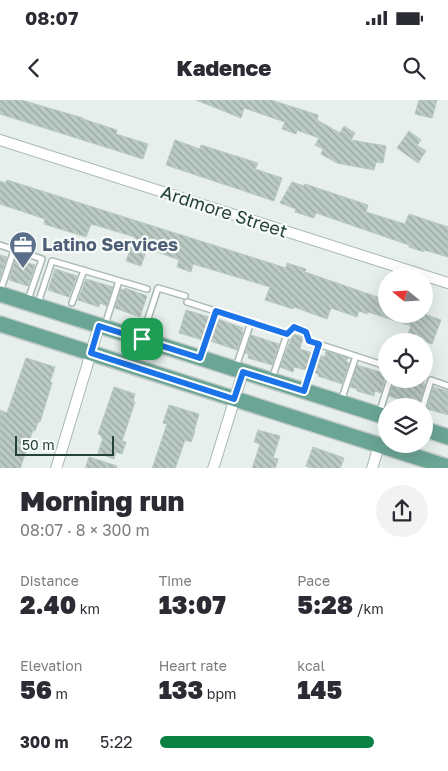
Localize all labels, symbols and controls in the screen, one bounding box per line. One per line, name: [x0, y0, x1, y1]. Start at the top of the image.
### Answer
text: 08:07: [25, 6, 78, 29]
icon: back: [20, 54, 48, 82]
text: Kadence: [177, 54, 271, 81]
icon: search: [400, 54, 428, 82]
street label: Ardmore Street: [158, 180, 290, 242]
office icon: Latino Services: [8, 230, 38, 269]
place label: Latino Services: [42, 233, 178, 255]
north arrow: [378, 268, 432, 322]
map controls: [378, 268, 433, 453]
pin: [121, 318, 163, 360]
icon: arrive: [128, 325, 156, 353]
button: locate: [378, 333, 433, 388]
button: layers: [378, 398, 433, 453]
scale bar: [15, 433, 114, 457]
text: 50 m: [22, 436, 55, 453]
text: Morning run: [20, 484, 184, 517]
button: share: [376, 485, 428, 537]
text: 08:07 · 8 × 300 m: [20, 520, 150, 540]
text: Distance: [20, 572, 79, 589]
text: Time: [159, 572, 192, 589]
text: Pace: [297, 572, 330, 589]
text: 2.40: [20, 589, 76, 620]
text: 13:07: [159, 589, 226, 620]
text: 5:28: [297, 589, 353, 620]
text: km: [76, 600, 100, 617]
text: /km: [353, 600, 384, 617]
text: Elevation: [20, 657, 82, 674]
text: Heart rate: [159, 657, 227, 674]
text: kcal: [297, 657, 325, 674]
text: 56: [20, 674, 52, 705]
text: 133: [159, 674, 203, 705]
text: 145: [297, 674, 342, 705]
text: m: [52, 685, 68, 702]
text: bpm: [203, 685, 236, 702]
text: 300 m: [20, 732, 69, 752]
text: 5:22: [100, 732, 133, 752]

